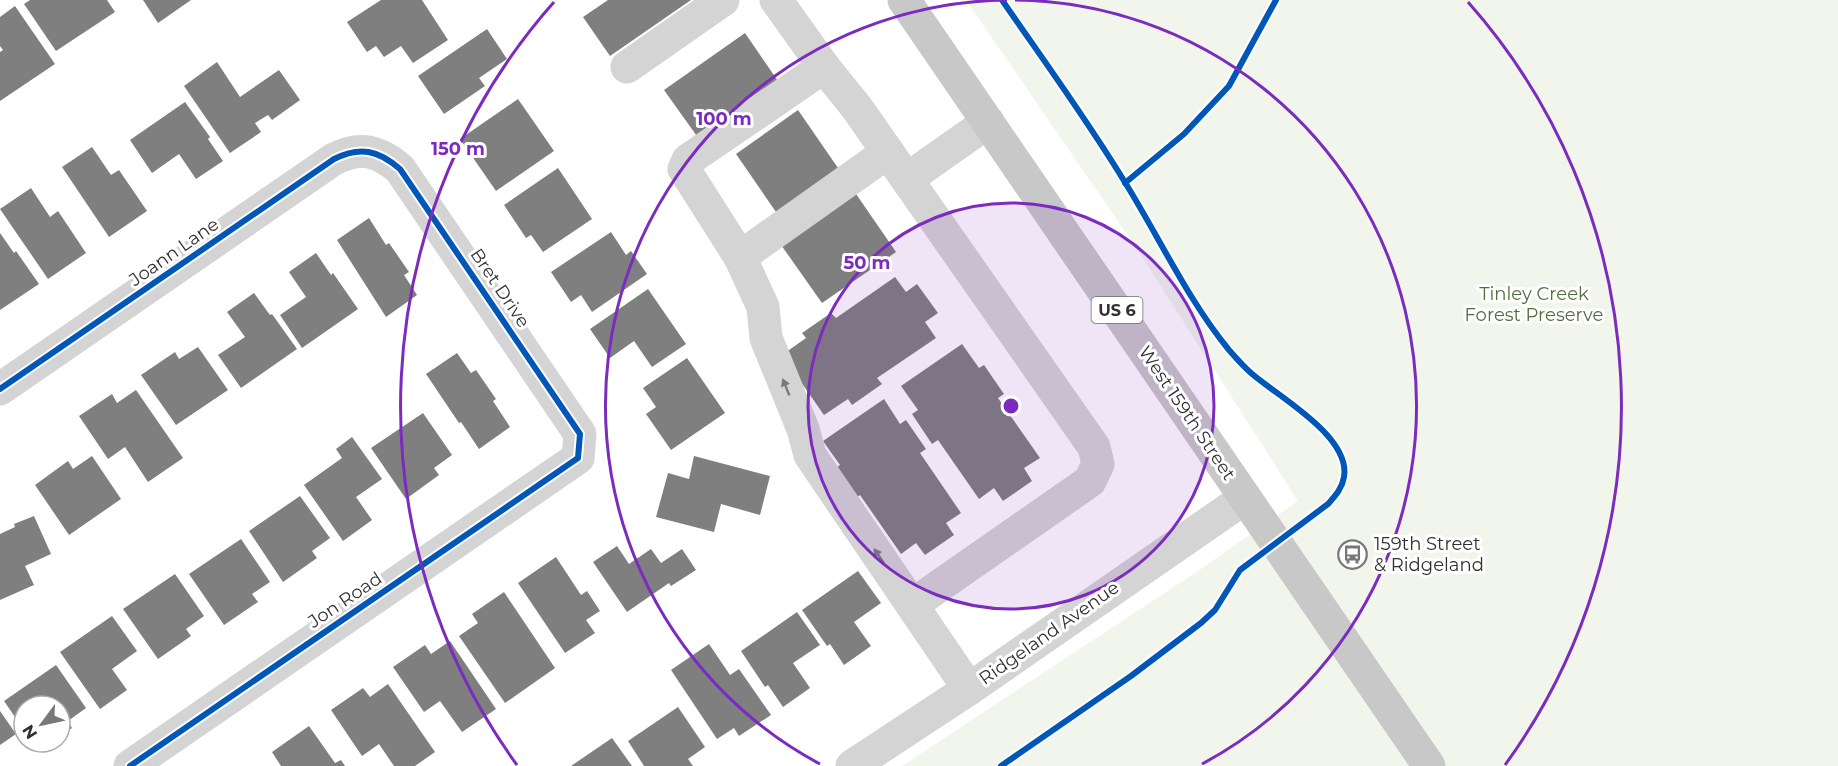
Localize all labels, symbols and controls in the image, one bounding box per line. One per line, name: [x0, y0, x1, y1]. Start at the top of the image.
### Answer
text: 100 m: [696, 108, 752, 130]
text: 150 m: [431, 138, 485, 160]
street label: Joann Lane: [124, 213, 223, 291]
street label: Bret Drive: [466, 244, 535, 332]
text: 50 m: [844, 252, 890, 274]
park label: Tinley Creek Forest Preserve: [1465, 283, 1604, 326]
road number: US 6: [1092, 297, 1142, 323]
street label: West 159th Street: [1134, 342, 1240, 484]
one-way arrow: [781, 378, 790, 396]
centre of rings: [1001, 396, 1021, 416]
place label: 159th Street & Ridgeland: [1374, 533, 1484, 576]
bus stop icon: 159th Street & Ridgeland: [1337, 538, 1369, 570]
one-way arrow: [873, 549, 885, 565]
street label: Jon Road: [303, 567, 386, 633]
street label: Ridgeland Avenue: [975, 576, 1123, 690]
north arrow: [12, 694, 72, 754]
text: N: [18, 721, 41, 742]

